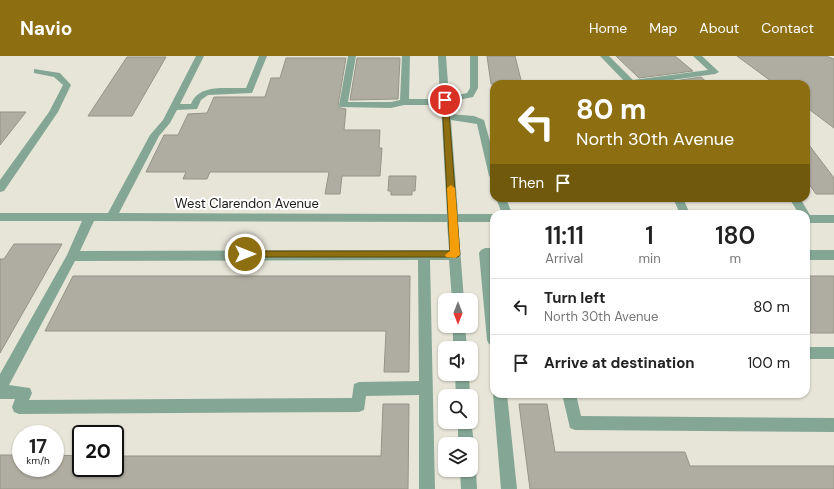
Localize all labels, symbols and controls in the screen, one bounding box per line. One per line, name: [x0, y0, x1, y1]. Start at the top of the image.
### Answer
text: Navio: [20, 16, 72, 41]
text: Home: [589, 19, 627, 37]
text: Map: [649, 19, 677, 37]
text: About: [699, 19, 739, 37]
text: Contact: [761, 19, 814, 37]
pin: [428, 83, 462, 117]
icon: arrive: [434, 89, 456, 111]
text: 80 m: [576, 91, 646, 128]
icon: left: [510, 96, 562, 148]
text: North 30th Avenue: [576, 127, 734, 151]
icon: arrive: [552, 172, 574, 194]
text: Then: [510, 173, 544, 193]
street label: West Clarendon Avenue: [175, 195, 319, 212]
text: 11:11: [545, 220, 584, 251]
text: 1: [645, 220, 654, 251]
text: 180: [715, 220, 755, 251]
position arrow: [224, 233, 266, 275]
text: Arrival: [545, 250, 583, 267]
text: min: [638, 250, 661, 267]
text: m: [730, 250, 741, 267]
text: Turn left: [544, 288, 605, 308]
north arrow: [438, 293, 478, 333]
map controls: [438, 293, 478, 477]
icon: left: [510, 296, 532, 318]
text: 80 m: [753, 297, 790, 317]
text: North 30th Avenue: [544, 308, 658, 325]
button: sound: [438, 341, 478, 381]
icon: arrive: [510, 352, 532, 374]
text: Arrive at destination: [544, 353, 695, 373]
text: 100 m: [747, 353, 790, 373]
button: search: [438, 389, 478, 429]
speed limit sign: 20: [72, 425, 124, 477]
text: 17: [29, 433, 47, 459]
button: layers: [438, 437, 478, 477]
text: km/h: [26, 454, 50, 467]

